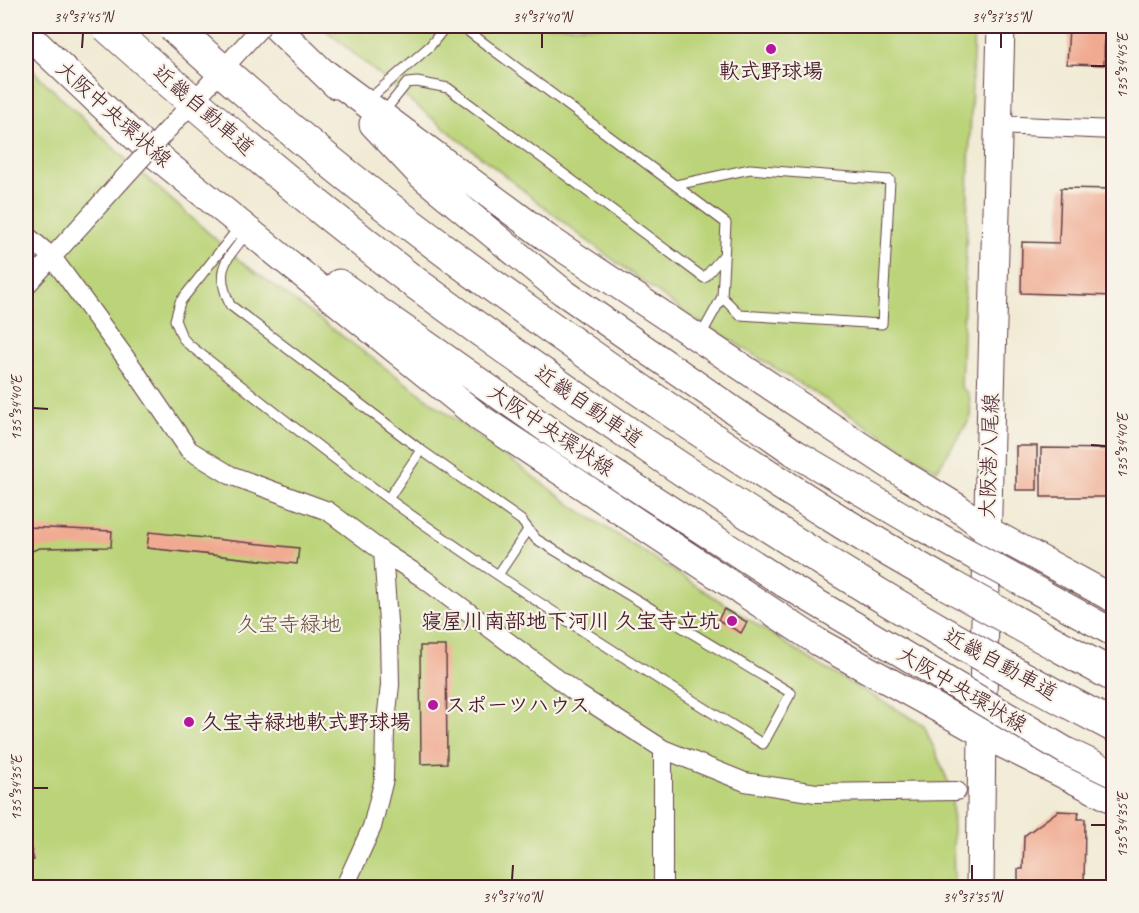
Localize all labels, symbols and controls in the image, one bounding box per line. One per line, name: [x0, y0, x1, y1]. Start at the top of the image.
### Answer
text: 34°37'45"N: [53, 8, 116, 27]
text: 34°37'40"N: [512, 8, 575, 27]
text: 34°37'35"N: [971, 8, 1034, 27]
text: 135°34'45"E: [1113, 32, 1132, 98]
marker: 軟式野球場: [764, 42, 778, 56]
street label: 大阪中央環状線: [51, 55, 177, 173]
place label: 軟式野球場: [719, 58, 824, 84]
street label: 近畿自動車道: [148, 59, 260, 161]
street label: 近畿自動車道: [530, 359, 648, 453]
text: 135°34'40"E: [7, 374, 26, 440]
street label: 大阪中央環状線: [483, 378, 619, 482]
street label: 大阪港八尾線: [974, 393, 1004, 519]
text: 135°34'40"E: [1113, 412, 1132, 478]
place label: 寝屋川南部地下河川 久宝寺立坑: [421, 608, 720, 634]
park label: 久宝寺緑地: [237, 611, 342, 637]
marker: 寝屋川南部地下河川 久宝寺立坑: [725, 614, 739, 628]
street label: 近畿自動車道: [940, 622, 1062, 706]
street label: 大阪中央環状線: [892, 640, 1032, 738]
place label: スポーツハウス: [445, 692, 590, 718]
marker: スポーツハウス: [426, 698, 440, 712]
place label: 久宝寺緑地軟式野球場: [201, 709, 411, 735]
marker: 久宝寺緑地軟式野球場: [182, 715, 196, 729]
text: 135°34'35"E: [7, 754, 26, 820]
text: 135°34'35"E: [1113, 791, 1132, 857]
text: 34°37'40"N: [482, 888, 545, 907]
text: 34°37'35"N: [942, 888, 1005, 907]

